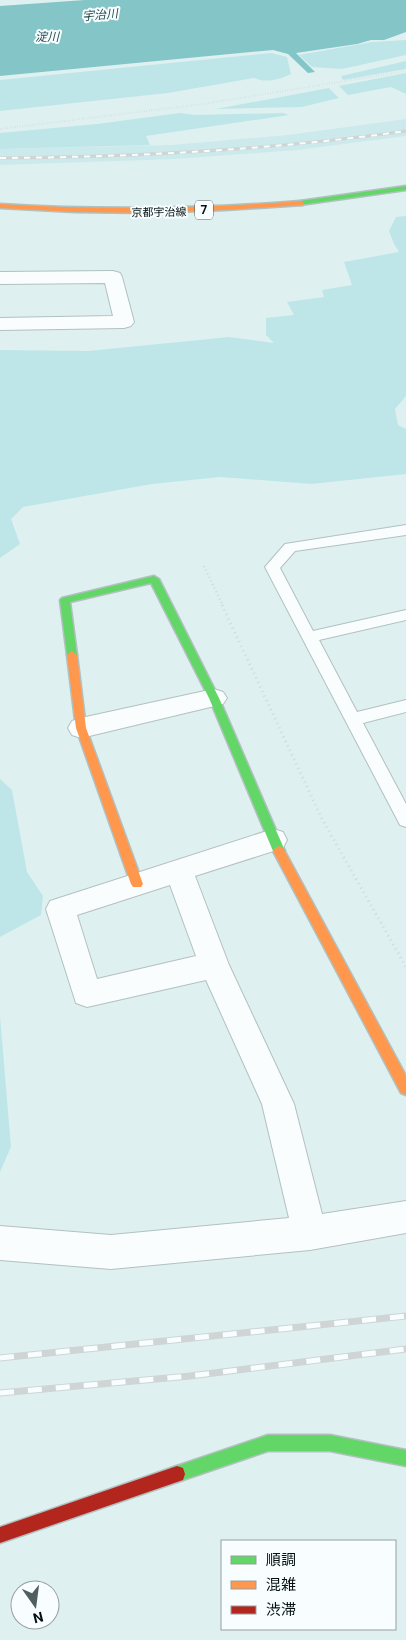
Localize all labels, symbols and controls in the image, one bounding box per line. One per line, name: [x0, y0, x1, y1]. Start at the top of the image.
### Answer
water label: 宇治川: [81, 6, 121, 24]
water label: 淀川: [35, 30, 61, 44]
road number: 7: [195, 200, 213, 220]
street label: 京都宇治線: [131, 206, 187, 219]
legend: [221, 1540, 396, 1630]
text: 順調: [266, 1551, 296, 1569]
text: 混雑: [266, 1576, 296, 1594]
north arrow: [10, 1580, 60, 1630]
text: 渋滞: [266, 1601, 296, 1619]
text: N: [31, 1609, 45, 1627]

